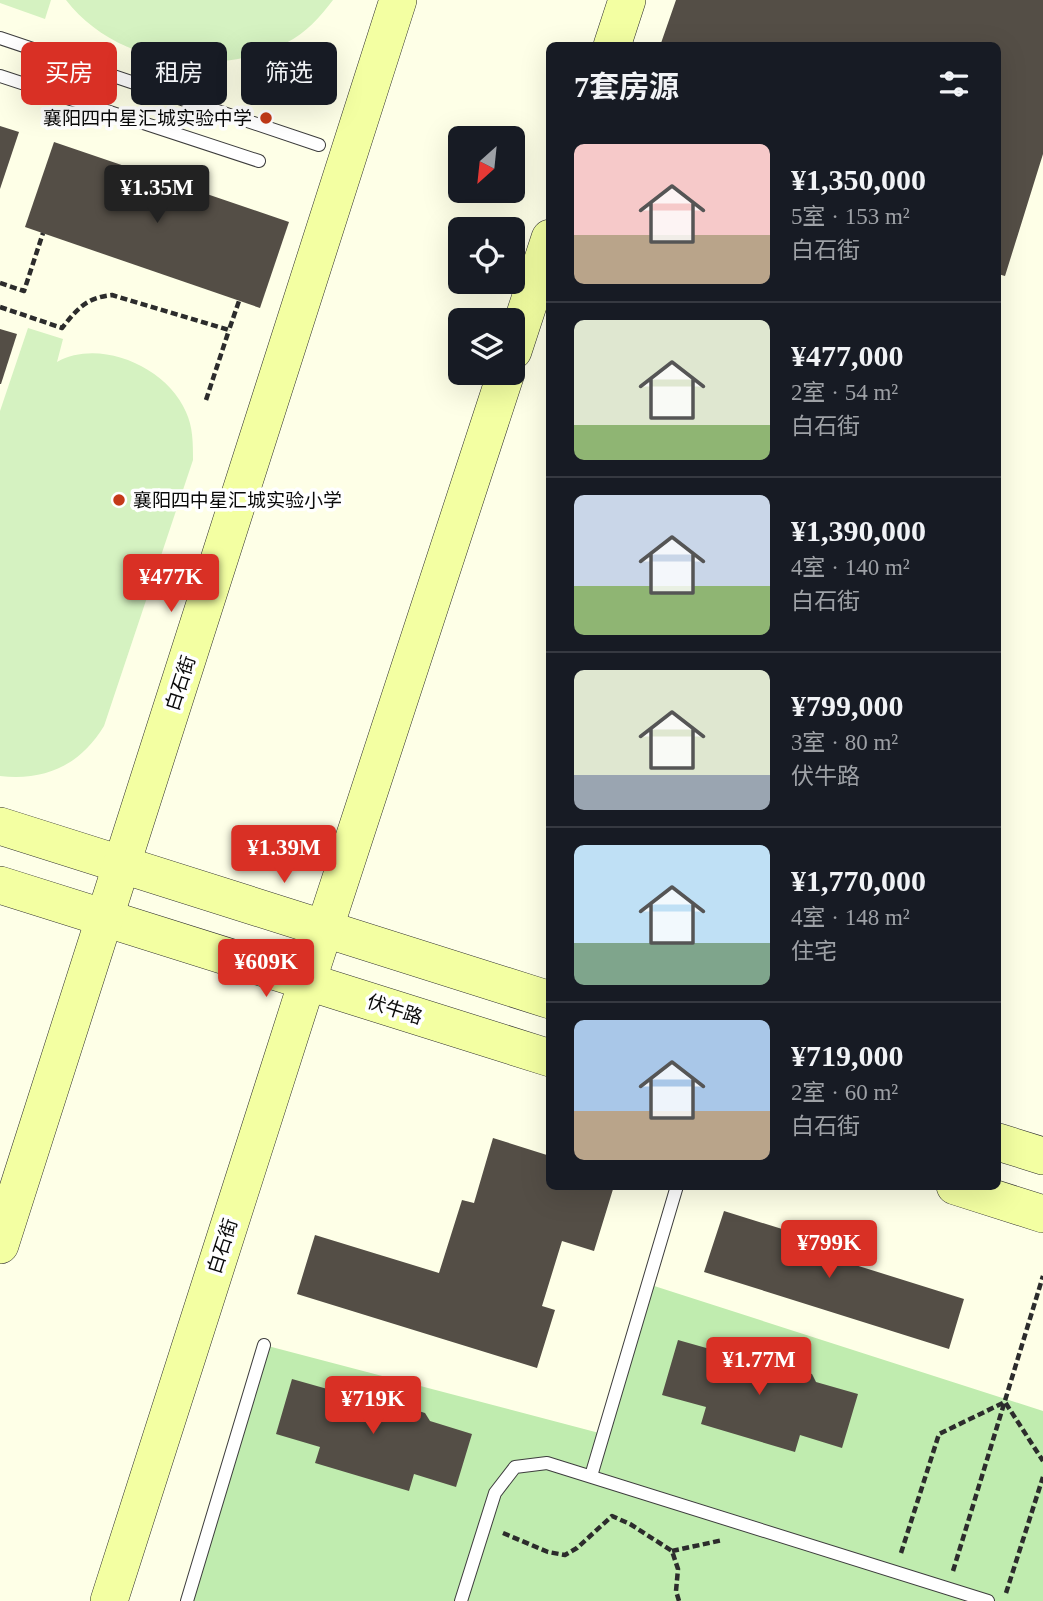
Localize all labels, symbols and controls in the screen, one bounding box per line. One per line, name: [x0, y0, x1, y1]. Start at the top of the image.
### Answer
chip: 买房: [21, 42, 117, 105]
chip: 租房: [131, 42, 227, 105]
chip: 筛选: [241, 42, 337, 105]
icon: filters: [935, 65, 973, 103]
text: 7套房源: [574, 70, 679, 103]
place label: 襄阳四中星汇城实验中学: [43, 108, 252, 129]
marker: 襄阳四中星汇城实验中学: [258, 110, 274, 126]
north arrow: [448, 126, 525, 203]
map controls: [448, 126, 525, 385]
text: ¥1,350,000: [791, 163, 926, 196]
pin: ¥1.35M: [100, 166, 214, 225]
icon: home: [630, 172, 714, 256]
text: ¥1.35M: [120, 175, 194, 200]
text: 5室 · 153 m²: [791, 204, 910, 229]
button: locate: [448, 217, 525, 294]
text: 白石街: [791, 238, 860, 263]
button: layers: [448, 308, 525, 385]
text: ¥477,000: [791, 339, 904, 372]
icon: home: [630, 348, 714, 432]
text: 2室 · 54 m²: [791, 380, 898, 405]
text: 白石街: [791, 414, 860, 439]
place label: 襄阳四中星汇城实验小学: [133, 490, 342, 511]
marker: 襄阳四中星汇城实验小学: [111, 492, 127, 508]
text: ¥1,390,000: [791, 514, 926, 547]
icon: home: [630, 523, 714, 607]
pin: ¥477K: [122, 554, 220, 614]
text: 4室 · 140 m²: [791, 555, 910, 580]
text: ¥477K: [139, 564, 203, 589]
text: 白石街: [791, 589, 860, 614]
street label: 白石街: [162, 653, 199, 714]
text: ¥799,000: [791, 689, 904, 722]
icon: home: [630, 698, 714, 782]
text: 3室 · 80 m²: [791, 730, 898, 755]
text: 伏牛路: [791, 764, 860, 789]
pin: ¥1.39M: [227, 826, 341, 885]
text: ¥1.39M: [247, 835, 321, 860]
text: ¥1,770,000: [791, 864, 926, 897]
icon: home: [630, 873, 714, 957]
text: 4室 · 148 m²: [791, 905, 910, 930]
text: 住宅: [791, 939, 837, 964]
pin: ¥609K: [217, 940, 315, 999]
text: ¥609K: [234, 949, 298, 974]
street label: 伏牛路: [364, 991, 425, 1028]
text: ¥719,000: [791, 1039, 904, 1072]
icon: home: [630, 1048, 714, 1132]
text: 2室 · 60 m²: [791, 1080, 898, 1105]
text: 白石街: [791, 1114, 860, 1139]
street label: 白石街: [204, 1216, 241, 1277]
pin: ¥799K: [780, 1220, 878, 1280]
text: ¥799K: [797, 1230, 861, 1255]
pin: ¥1.77M: [702, 1338, 816, 1397]
text: ¥1.77M: [722, 1347, 796, 1372]
pin: ¥719K: [324, 1376, 422, 1436]
text: ¥719K: [341, 1386, 405, 1411]

